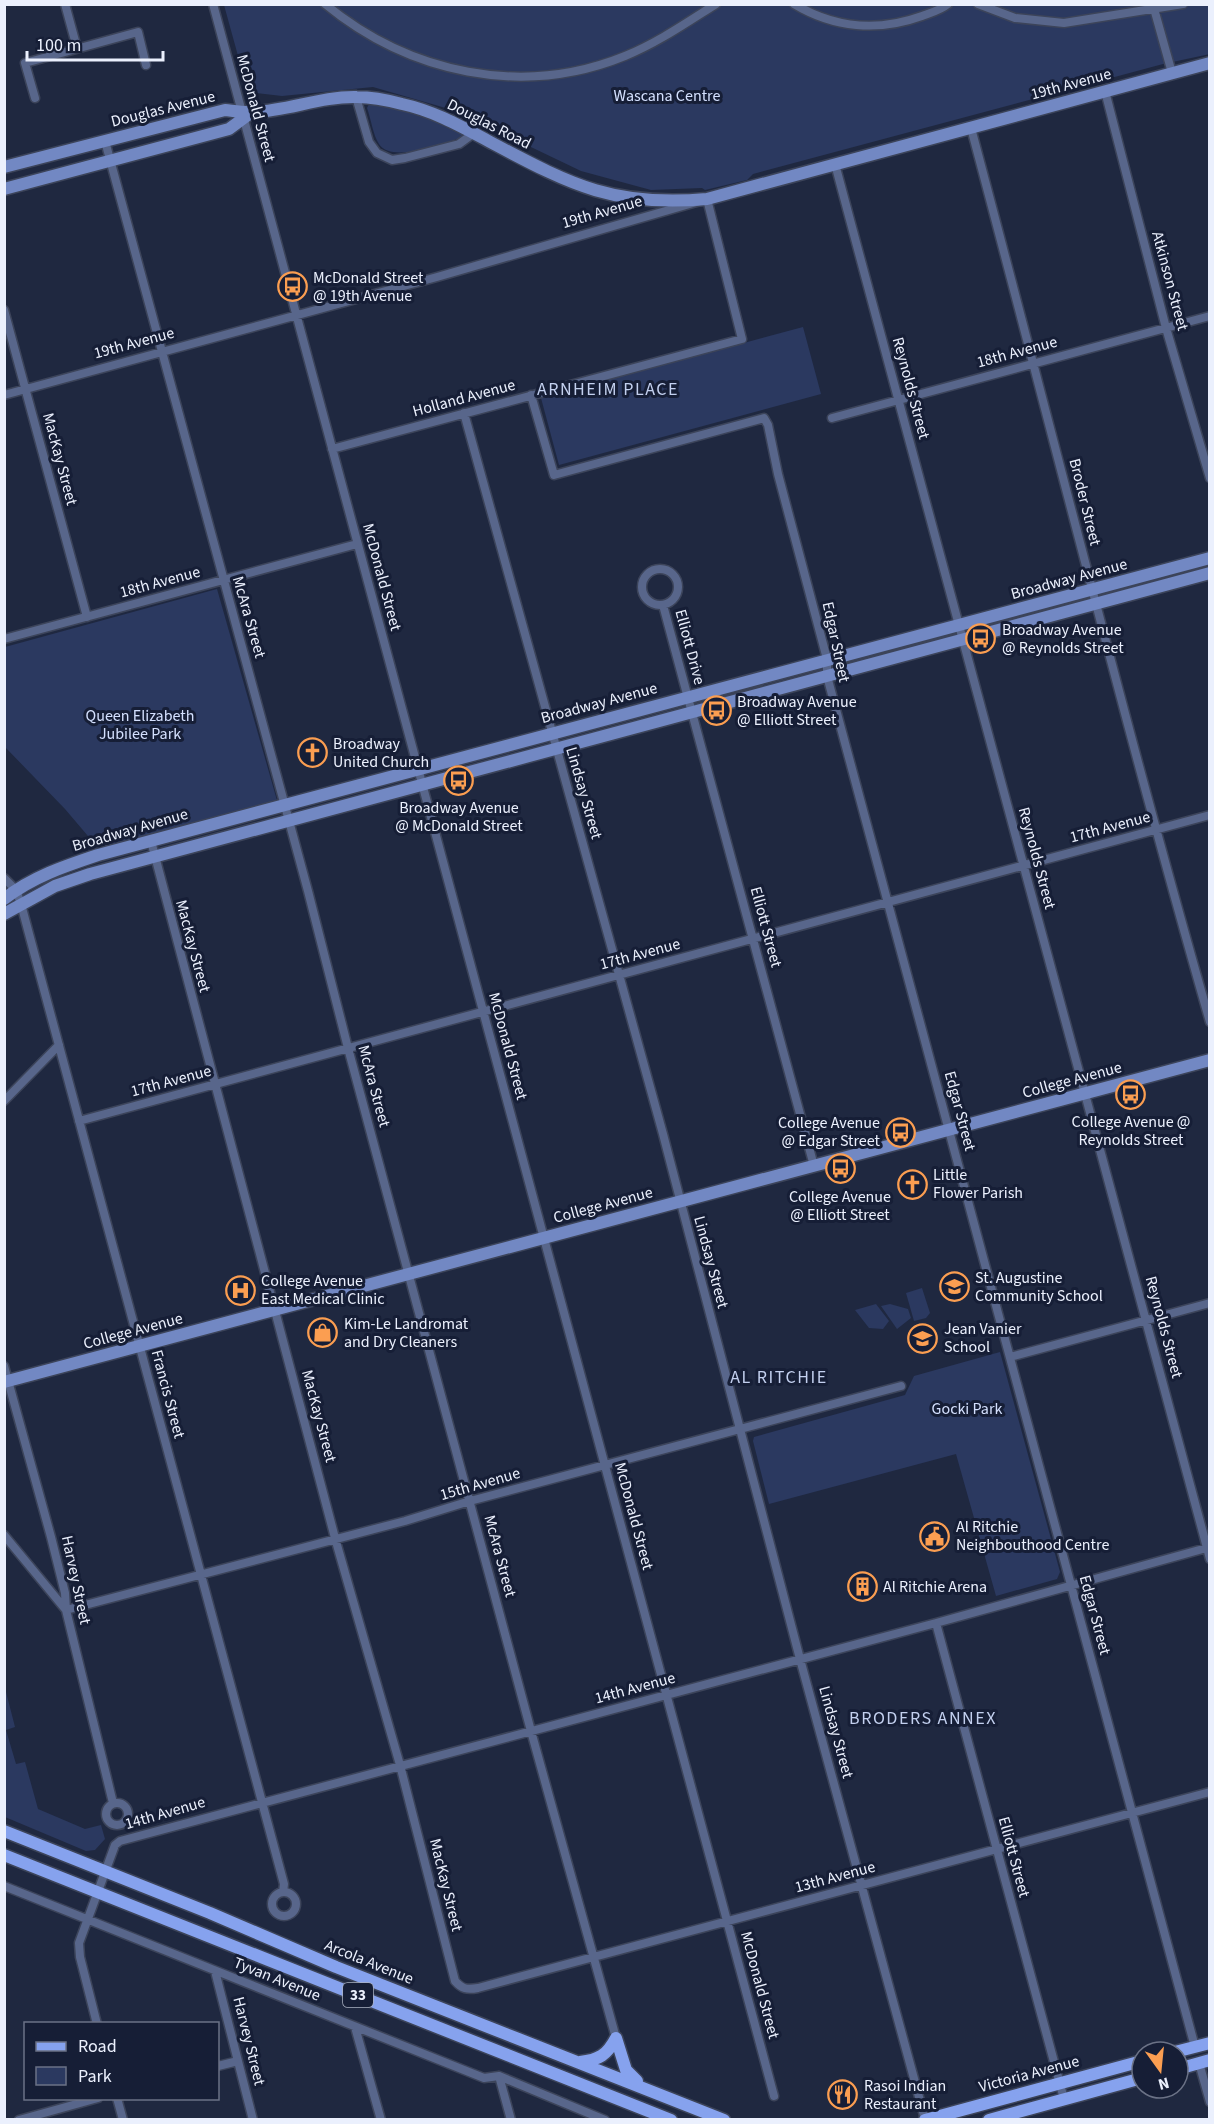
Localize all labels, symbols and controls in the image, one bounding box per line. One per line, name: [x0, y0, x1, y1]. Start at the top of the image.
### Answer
scale bar: [27, 24, 164, 62]
text: 100 m: [36, 33, 81, 58]
street label: McDonald Street: [231, 52, 281, 165]
street label: 19th Avenue: [1028, 63, 1114, 105]
street label: Douglas Avenue: [109, 85, 217, 133]
park label: Wascana Centre: [614, 85, 720, 107]
street label: Douglas Road: [443, 93, 535, 155]
street label: 19th Avenue: [559, 190, 645, 234]
street label: Atkinson Street: [1146, 229, 1194, 334]
place label: McDonald Street @ 19th Avenue: [313, 267, 424, 307]
bus stop icon: McDonald Street @ 19th Avenue: [276, 271, 308, 303]
street label: 19th Avenue: [91, 322, 177, 364]
street label: 18th Avenue: [974, 331, 1060, 373]
street label: Reynolds Street: [887, 335, 935, 442]
street label: Holland Avenue: [410, 374, 518, 422]
district label: ARNHEIM PLACE: [537, 377, 679, 402]
street label: MacKay Street: [37, 410, 83, 508]
street label: Broder Street: [1064, 456, 1107, 548]
street label: McDonald Street: [357, 521, 407, 634]
street label: Broadway Avenue: [1008, 553, 1130, 605]
street label: 18th Avenue: [117, 561, 203, 603]
street label: McAra Street: [227, 574, 271, 661]
street label: Edgar Street: [817, 600, 855, 685]
street label: Elliott Drive: [669, 607, 711, 687]
place label: Broadway Avenue @ Reynolds Street: [1002, 619, 1124, 659]
bus stop icon: Broadway Avenue @ Reynolds Street: [965, 623, 997, 655]
street label: Broadway Avenue: [538, 677, 660, 729]
place label: Broadway Avenue @ Elliott Street: [737, 691, 857, 731]
bus stop icon: Broadway Avenue @ Elliott Street: [700, 695, 732, 727]
park label: Queen Elizabeth Jubilee Park: [86, 705, 194, 745]
place label: Broadway United Church: [333, 733, 429, 773]
church icon: Broadway United Church: [296, 737, 328, 769]
street label: Lindsay Street: [560, 744, 608, 842]
bus stop icon: Broadway Avenue @ McDonald Street: [443, 764, 475, 796]
place label: Broadway Avenue @ McDonald Street: [395, 797, 523, 837]
street label: Broadway Avenue: [69, 803, 191, 857]
street label: Reynolds Street: [1013, 805, 1061, 912]
street label: 17th Avenue: [1067, 806, 1153, 848]
street label: Elliott Street: [745, 884, 787, 970]
street label: MacKay Street: [170, 897, 216, 995]
street label: 17th Avenue: [597, 933, 683, 975]
street label: McDonald Street: [483, 990, 533, 1103]
street label: McAra Street: [352, 1043, 396, 1130]
street label: College Avenue: [1020, 1056, 1124, 1104]
street label: 17th Avenue: [128, 1060, 214, 1102]
street label: Edgar Street: [939, 1069, 981, 1154]
bus stop icon: College Avenue @ Reynolds Street: [1115, 1078, 1147, 1110]
place label: College Avenue @ Reynolds Street: [1072, 1111, 1190, 1151]
place label: College Avenue @ Edgar Street: [778, 1112, 881, 1152]
bus stop icon: College Avenue @ Edgar Street: [885, 1116, 917, 1148]
bus stop icon: College Avenue @ Elliott Street: [824, 1153, 856, 1185]
place label: Little Flower Parish: [933, 1164, 1023, 1204]
church icon: Little Flower Parish: [896, 1168, 928, 1200]
street label: College Avenue: [551, 1181, 655, 1229]
place label: College Avenue @ Elliott Street: [789, 1186, 891, 1226]
street label: Lindsay Street: [688, 1213, 734, 1311]
place label: St. Augustine Community School: [975, 1267, 1103, 1307]
place label: College Avenue East Medical Clinic: [261, 1270, 385, 1310]
school or university icon: St. Augustine Community School: [938, 1271, 970, 1303]
hospital icon: College Avenue East Medical Clinic: [224, 1274, 256, 1306]
street label: Reynolds Street: [1140, 1274, 1188, 1381]
street label: College Avenue: [81, 1307, 185, 1355]
place label: Kim-Le Landromat and Dry Cleaners: [344, 1313, 469, 1353]
shop icon: Kim-Le Landromat and Dry Cleaners: [307, 1317, 339, 1349]
place label: Jean Vanier School: [944, 1318, 1022, 1358]
school or university icon: Jean Vanier School: [907, 1322, 939, 1354]
street label: Francis Street: [146, 1347, 191, 1441]
district label: AL RITCHIE: [730, 1365, 828, 1390]
street label: MacKay Street: [296, 1367, 342, 1465]
park label: Gocki Park: [932, 1398, 1002, 1420]
street label: McDonald Street: [609, 1460, 659, 1573]
street label: 15th Avenue: [437, 1462, 523, 1506]
street label: McAra Street: [478, 1513, 522, 1600]
place label: Al Ritchie Neighbouthood Centre: [956, 1516, 1109, 1556]
public building icon: Al Ritchie Neighbouthood Centre: [919, 1520, 951, 1552]
street label: Harvey Street: [56, 1533, 96, 1627]
building icon: Al Ritchie Arena: [846, 1571, 878, 1603]
street label: Edgar Street: [1074, 1573, 1116, 1658]
place label: Al Ritchie Arena: [883, 1576, 987, 1598]
street label: 14th Avenue: [592, 1667, 678, 1709]
street label: Lindsay Street: [813, 1683, 859, 1781]
district label: BRODERS ANNEX: [849, 1706, 997, 1731]
street label: 14th Avenue: [122, 1791, 208, 1835]
street label: Elliott Street: [993, 1814, 1035, 1900]
street label: MacKay Street: [424, 1836, 468, 1934]
street label: 13th Avenue: [792, 1856, 878, 1898]
street label: McDonald Street: [735, 1929, 785, 2042]
street label: Arcola Avenue: [321, 1934, 417, 1990]
street label: Tyvan Avenue: [230, 1952, 324, 2006]
road number: 33: [343, 1983, 373, 2007]
street label: Harvey Street: [227, 1994, 271, 2088]
legend: [24, 2022, 219, 2100]
text: Road: [78, 2034, 117, 2059]
north arrow: [1130, 2040, 1190, 2100]
street label: Victoria Avenue: [976, 2050, 1082, 2098]
text: Park: [78, 2064, 112, 2089]
text: N: [1156, 2072, 1172, 2096]
place label: Rasoi Indian Restaurant: [864, 2075, 946, 2115]
restaurant icon: Rasoi Indian Restaurant: [827, 2079, 859, 2111]

